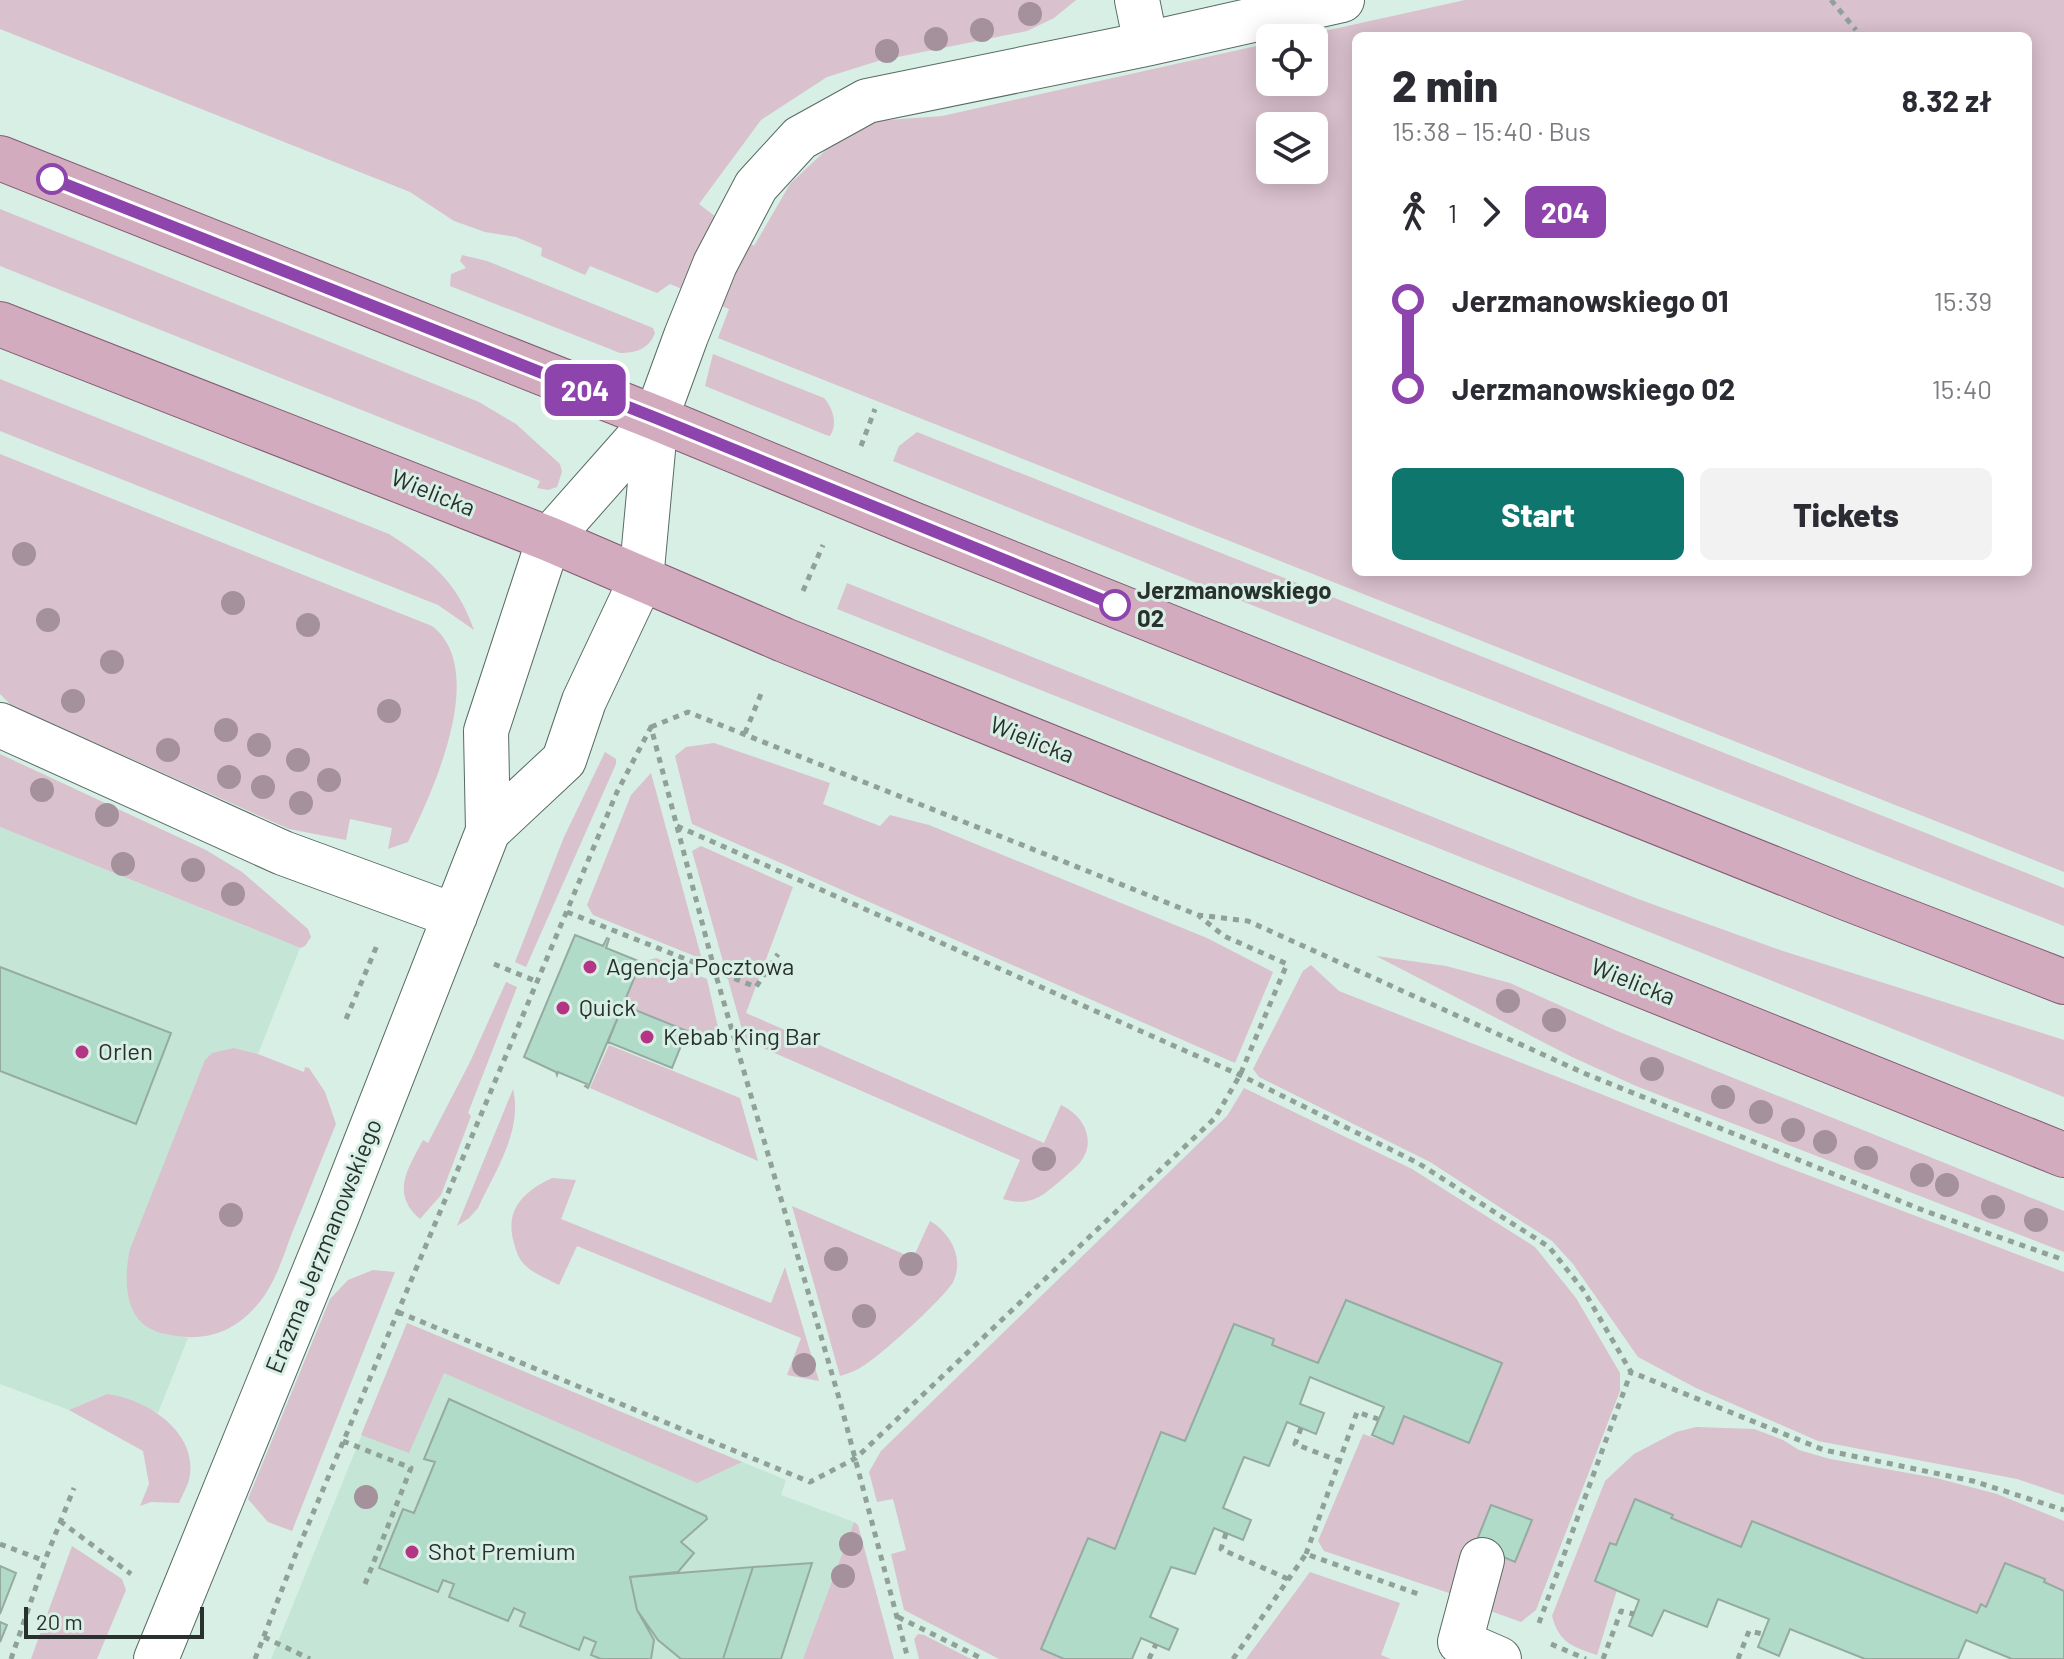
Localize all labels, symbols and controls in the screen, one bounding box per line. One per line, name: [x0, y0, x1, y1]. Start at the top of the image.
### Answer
map controls: [1256, 24, 1328, 184]
button: locate: [1256, 24, 1328, 96]
text: 2 min: [1392, 58, 1498, 111]
text: 8.32 zł: [1902, 82, 1992, 118]
button: layers: [1256, 112, 1328, 184]
text: 15:38 – 15:40 · Bus: [1392, 115, 1591, 146]
unlabelled marker: [37, 164, 67, 194]
icon: walk: [1392, 190, 1436, 234]
icon: forward: [1469, 190, 1513, 234]
text: 204: [1541, 195, 1590, 229]
text: 1: [1448, 197, 1457, 228]
text: Jerzmanowskiego 01: [1452, 282, 1729, 318]
text: 15:39: [1934, 285, 1992, 316]
line badge: 204: [539, 364, 631, 416]
text: Jerzmanowskiego 02: [1452, 370, 1735, 406]
text: 204: [561, 373, 609, 407]
text: 15:40: [1932, 373, 1992, 404]
street label: Wielicka: [387, 462, 480, 522]
button: Start: [1392, 468, 1684, 560]
button: Tickets: [1700, 468, 1992, 560]
place label: Jerzmanowskiego 02: [1137, 575, 1332, 632]
marker: Jerzmanowskiego 02: [1100, 590, 1130, 620]
street label: Wielicka: [986, 709, 1079, 769]
place label: Agencja Pocztowa: [606, 951, 794, 980]
street label: Wielicka: [1587, 951, 1680, 1011]
marker: Agencja Pocztowa: [581, 958, 599, 976]
place label: Quick: [579, 992, 636, 1021]
marker: Quick: [554, 999, 572, 1017]
place label: Kebab King Bar: [663, 1021, 821, 1050]
marker: Kebab King Bar: [638, 1028, 656, 1046]
place label: Orlen: [98, 1036, 153, 1065]
marker: Orlen: [73, 1043, 91, 1061]
street label: Erazma Jerzmanowskiego: [258, 1114, 387, 1377]
place label: Shot Premium: [428, 1536, 576, 1565]
marker: Shot Premium: [403, 1543, 421, 1561]
scale bar: [24, 1603, 204, 1639]
text: 20 m: [36, 1608, 83, 1634]

